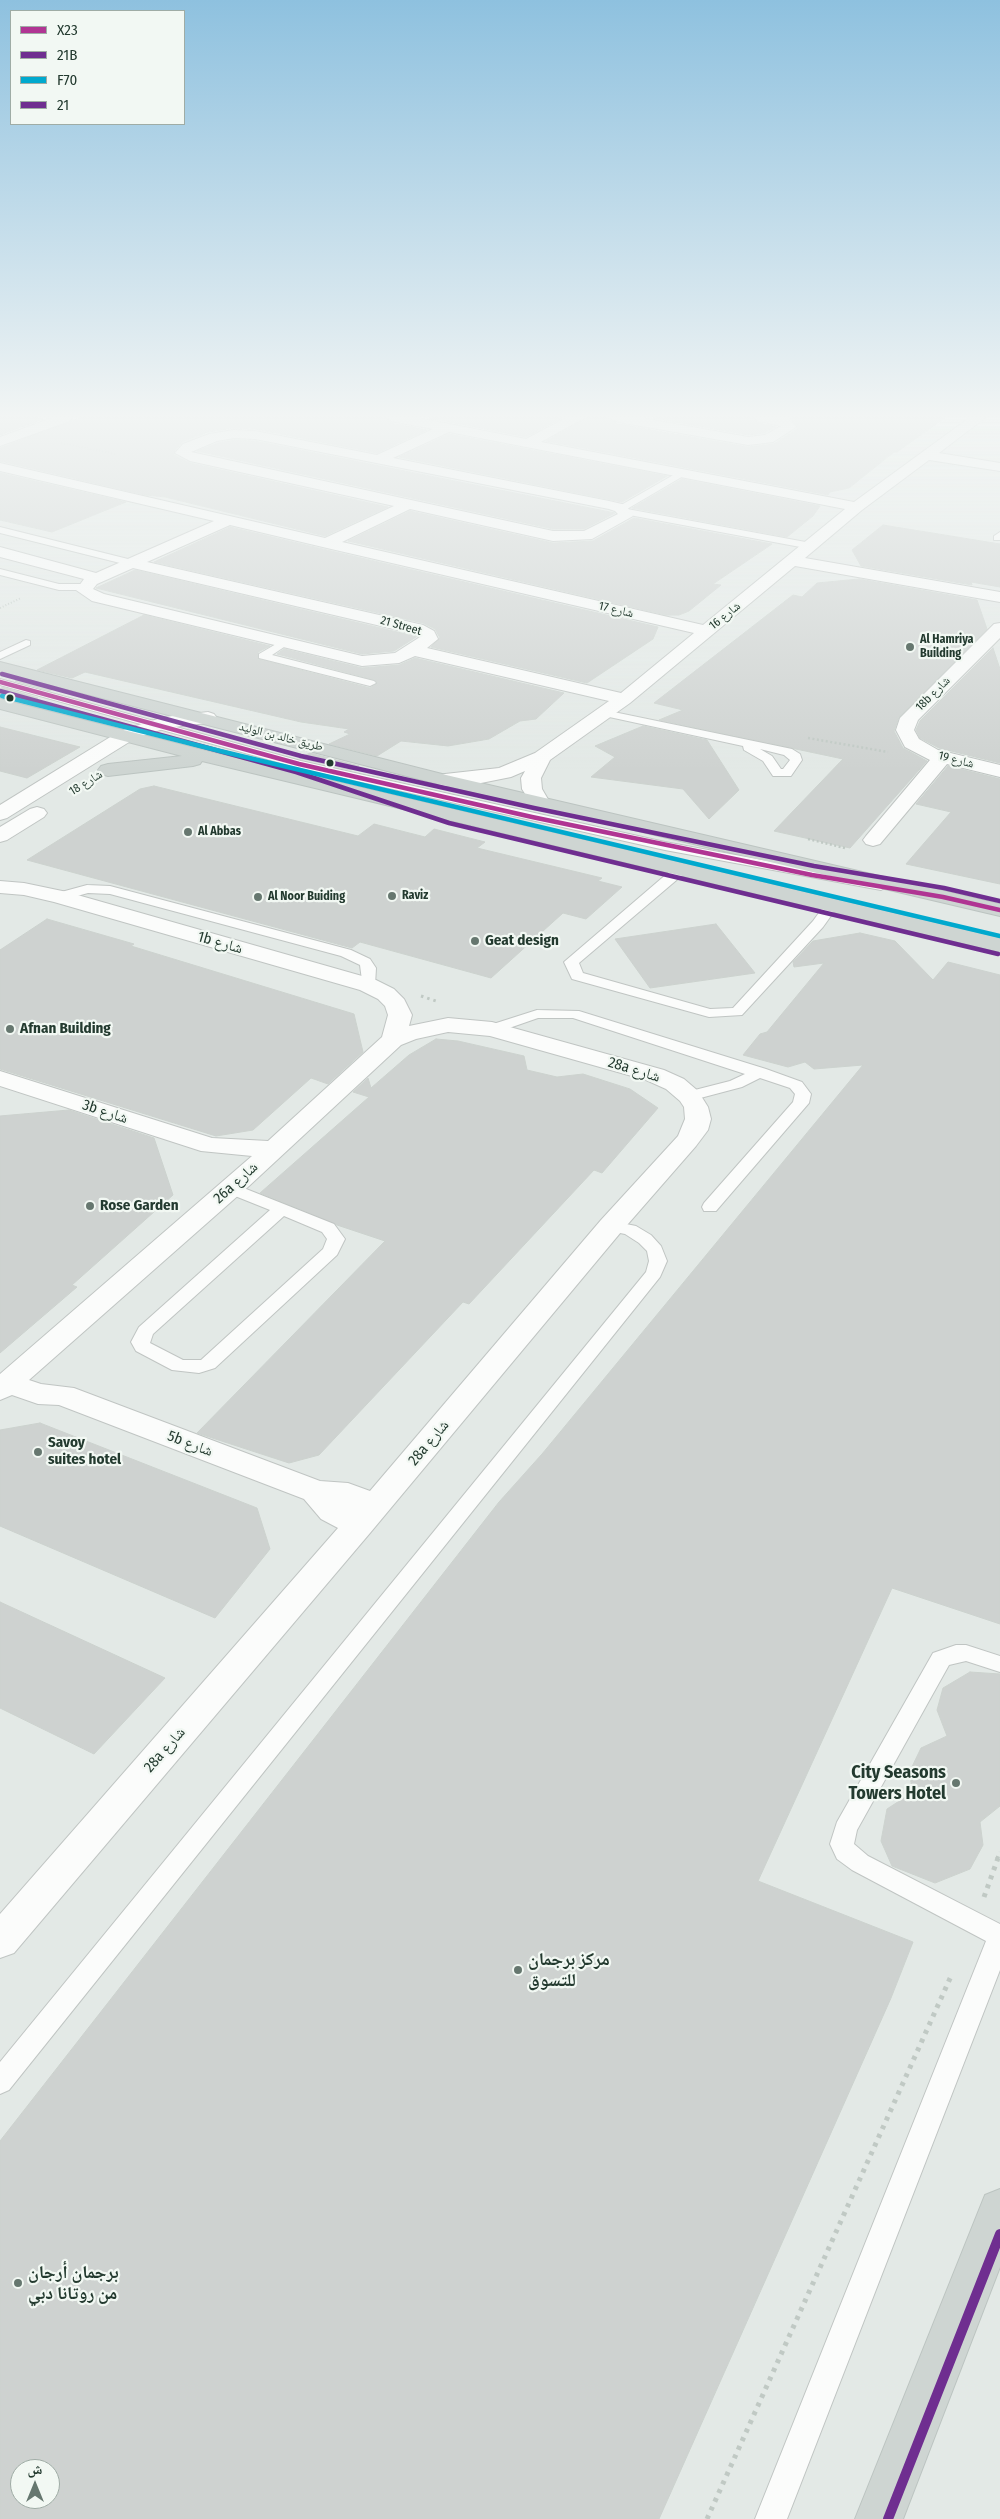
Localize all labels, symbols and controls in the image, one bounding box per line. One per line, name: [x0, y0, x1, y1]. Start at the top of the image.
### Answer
legend: [10, 10, 185, 125]
text: X23: [57, 21, 78, 39]
text: 21B: [57, 46, 77, 64]
text: F70: [57, 71, 77, 89]
text: 21: [57, 96, 69, 114]
street label: شارع 17: [597, 599, 635, 621]
street label: شارع 16: [706, 599, 744, 633]
street label: 21 Street: [379, 613, 423, 639]
place label: Al Hamriya Building: [920, 633, 974, 661]
marker: Al Hamriya Building: [904, 641, 916, 653]
street label: 18b شارع: [913, 674, 953, 714]
unlabelled marker: [5, 693, 15, 703]
street label: طريق خالد بن الوليد: [238, 720, 324, 754]
street label: شارع 19: [937, 749, 975, 771]
unlabelled marker: [325, 758, 335, 768]
street label: شارع 18: [67, 767, 105, 799]
place label: Al Abbas: [198, 825, 241, 839]
marker: Al Abbas: [182, 826, 194, 838]
place label: Raviz: [402, 889, 428, 903]
place label: Al Noor Buiding: [268, 890, 345, 904]
marker: Raviz: [386, 890, 398, 902]
marker: Al Noor Buiding: [252, 891, 264, 903]
street label: 1b شارع: [195, 928, 245, 958]
place label: Geat design: [485, 932, 559, 950]
marker: Geat design: [469, 935, 481, 947]
place label: Afnan Building: [20, 1020, 111, 1038]
marker: Afnan Building: [4, 1023, 16, 1035]
street label: 28a شارع: [606, 1054, 662, 1086]
street label: 3b شارع: [80, 1096, 130, 1128]
street label: 26a شارع: [210, 1158, 262, 1208]
place label: Rose Garden: [100, 1197, 179, 1215]
marker: Rose Garden: [84, 1200, 96, 1212]
street label: 28a شارع: [405, 1417, 453, 1469]
street label: 5b شارع: [165, 1427, 215, 1461]
place label: Savoy suites hotel: [48, 1434, 121, 1469]
marker: Savoy suites hotel: [32, 1446, 44, 1458]
street label: 28a شارع: [141, 1724, 189, 1776]
place label: City Seasons Towers Hotel: [849, 1762, 946, 1805]
marker: City Seasons Towers Hotel: [950, 1777, 962, 1789]
place label: مركز برجمان للتسوق: [528, 1949, 610, 1992]
marker: مركز برجمان للتسوق: [512, 1964, 524, 1976]
place label: برجمان أرجان من روتانا دبي: [28, 2262, 119, 2304]
marker: برجمان أرجان من روتانا دبي: [12, 2277, 24, 2289]
north arrow: [10, 2459, 60, 2509]
text: ش: [28, 2461, 42, 2478]

